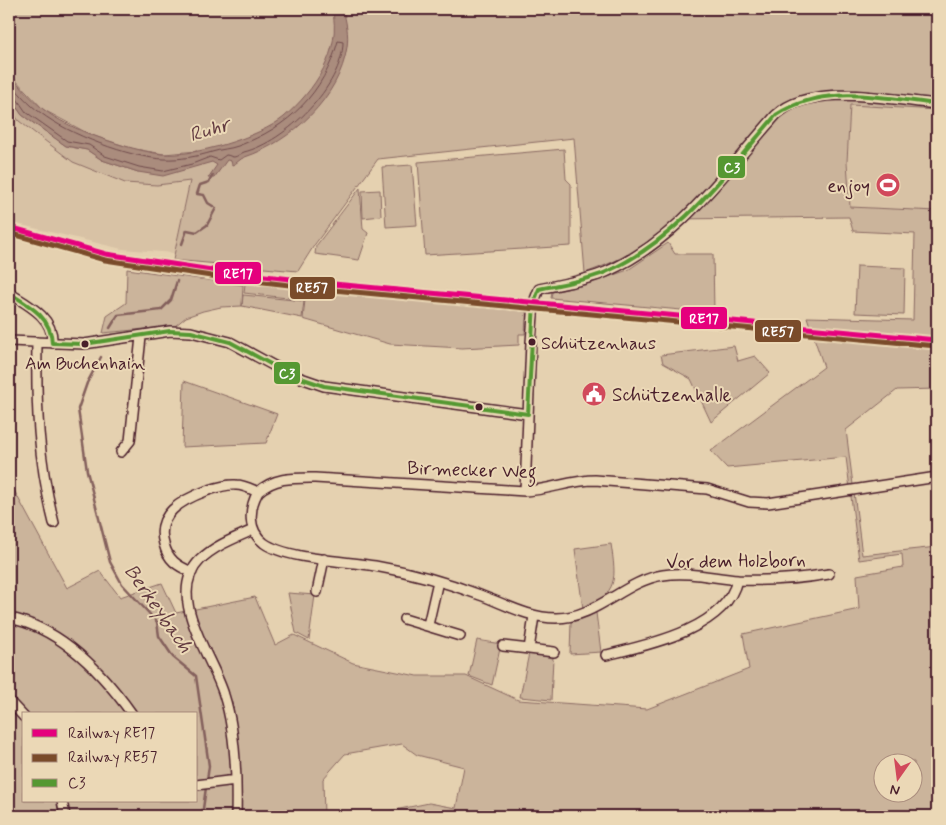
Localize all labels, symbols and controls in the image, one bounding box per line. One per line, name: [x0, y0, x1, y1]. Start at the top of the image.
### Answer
water label: Ruhr: [186, 111, 235, 149]
line badge: C3: [717, 155, 746, 179]
text: C3: [724, 159, 741, 177]
sports icon: enjoy: [875, 172, 901, 198]
place label: enjoy: [827, 174, 870, 200]
line badge: RE17: [214, 261, 262, 285]
text: RE17: [223, 265, 253, 283]
line badge: RE57: [289, 276, 336, 300]
text: RE57: [296, 279, 328, 297]
line badge: RE17: [680, 306, 728, 330]
text: RE17: [689, 310, 719, 328]
line badge: RE57: [754, 319, 802, 343]
text: RE57: [762, 323, 794, 341]
place label: Schützenhaus: [541, 332, 656, 356]
marker: Schützenhaus: [527, 337, 537, 347]
marker: Am Buchenhain: [80, 339, 90, 349]
place label: Am Buchenhain: [25, 352, 145, 376]
line badge: C3: [273, 361, 301, 385]
text: C3: [279, 365, 296, 383]
public building icon: Schützenhalle: [581, 381, 607, 407]
place label: Schützenhalle: [612, 383, 732, 408]
unlabelled marker: [474, 402, 484, 412]
street label: Birmecker Weg: [407, 456, 537, 488]
street label: Vor dem Holzborn: [666, 548, 806, 575]
water label: Berkeybach: [117, 559, 198, 659]
legend: [22, 712, 198, 802]
text: Railway RE17: [68, 724, 155, 744]
text: Railway RE57: [68, 748, 158, 768]
north arrow: [874, 752, 924, 802]
text: C3: [68, 774, 86, 794]
text: N: [888, 780, 902, 800]

